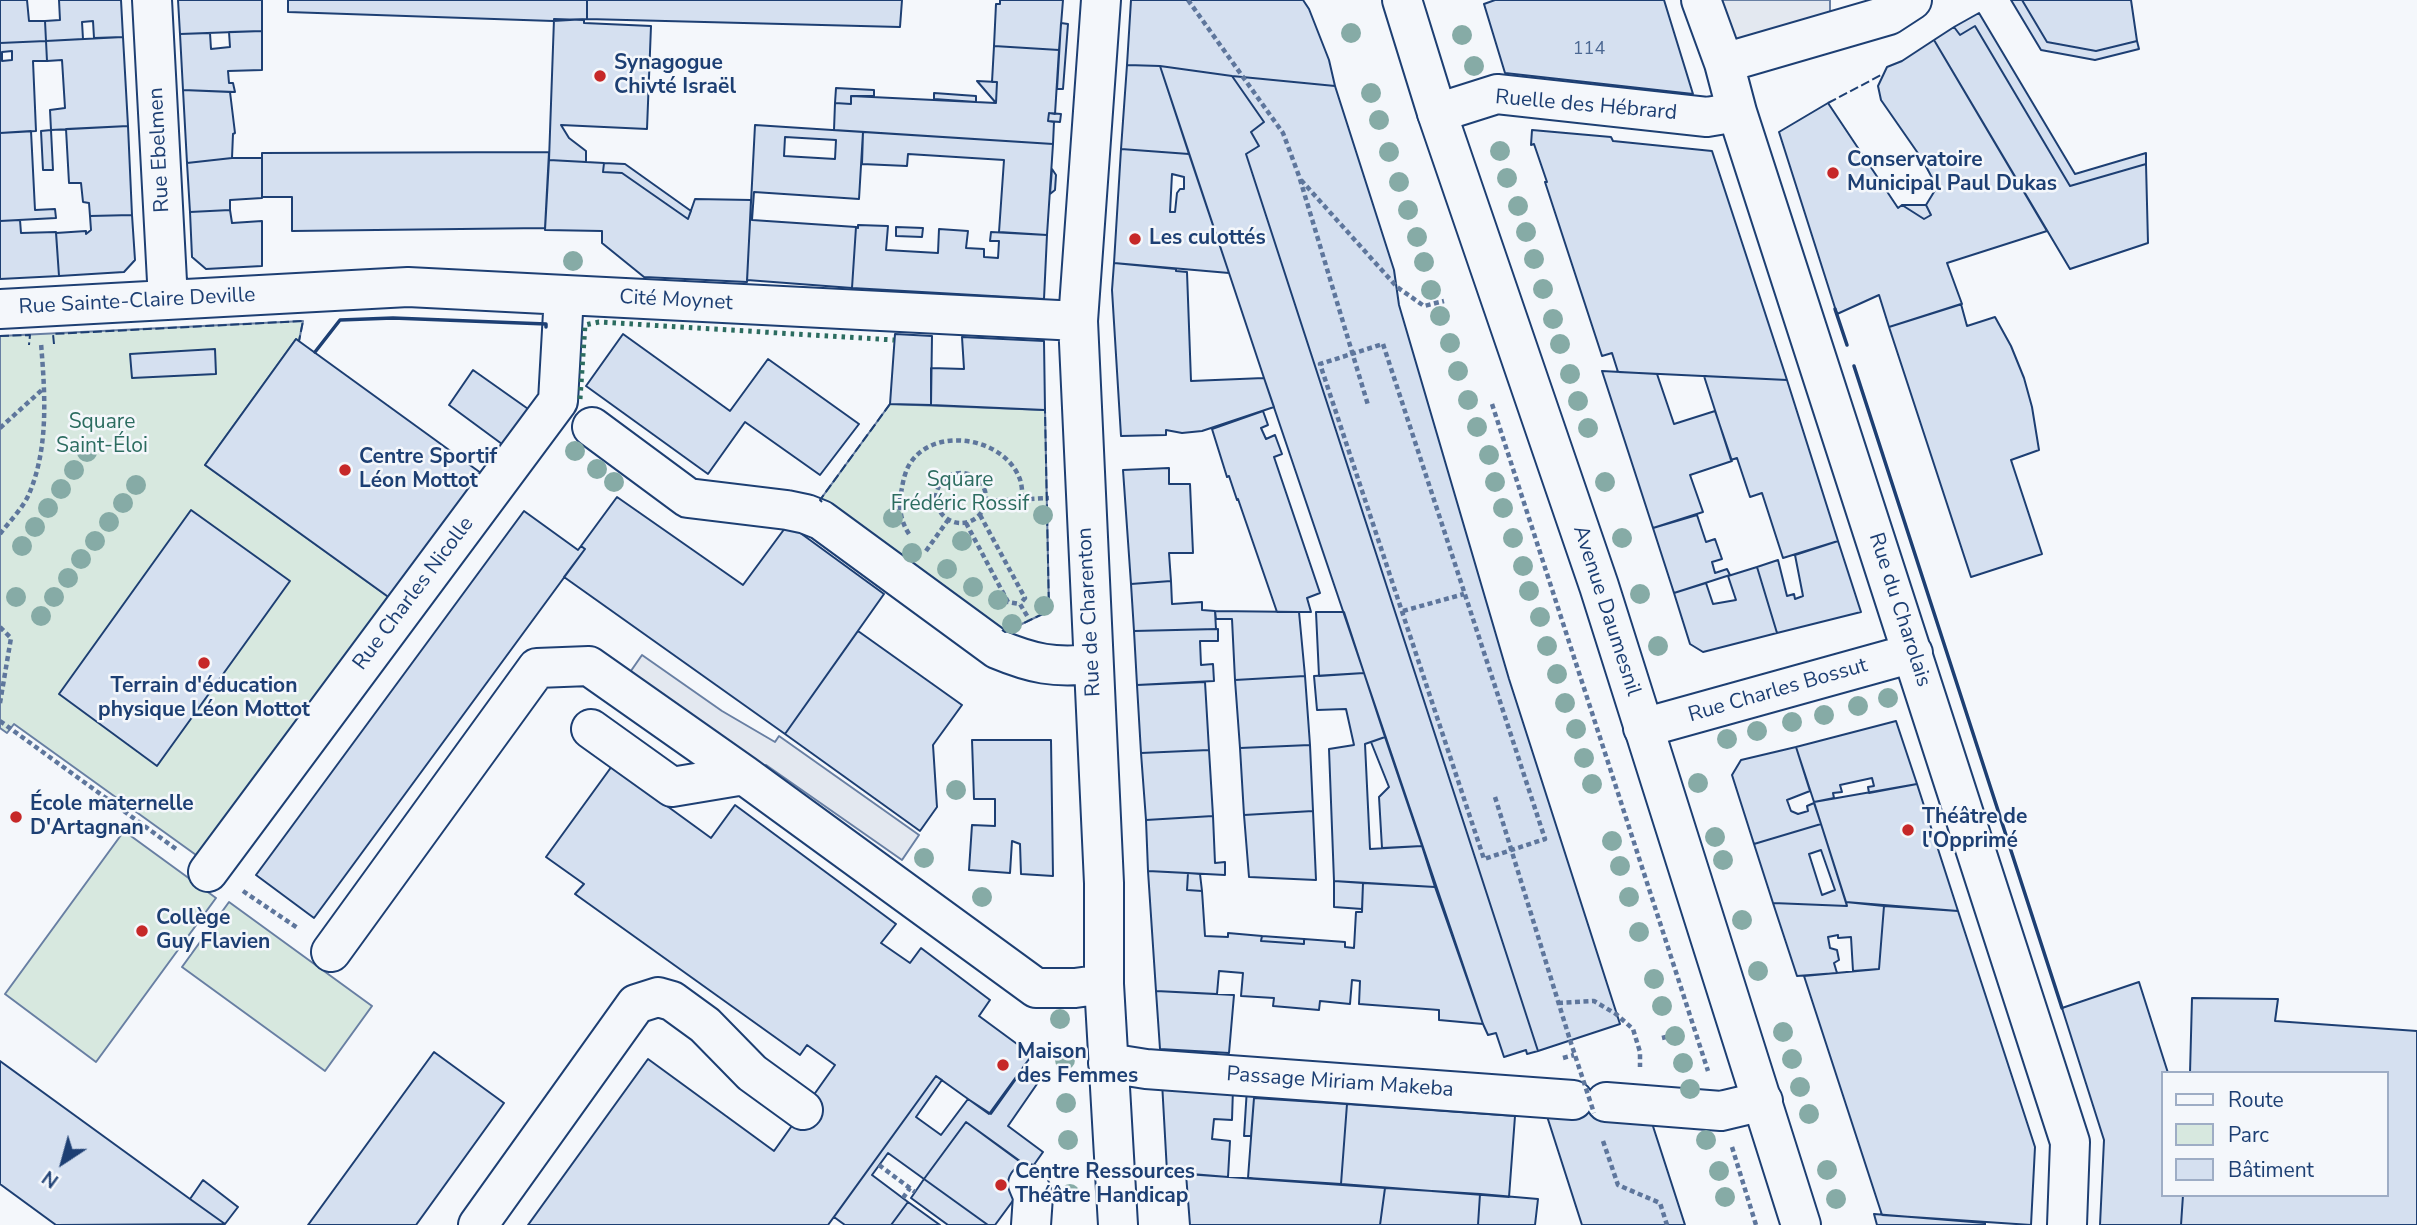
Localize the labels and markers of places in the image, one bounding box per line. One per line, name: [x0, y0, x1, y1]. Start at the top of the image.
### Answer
place label: Synagogue Chivté Israël: [614, 51, 736, 101]
marker: Synagogue Chivté Israël: [592, 68, 608, 84]
place label: Conservatoire Municipal Paul Dukas: [1847, 148, 2057, 198]
marker: Conservatoire Municipal Paul Dukas: [1825, 165, 1841, 181]
place label: Les culottés: [1149, 226, 1266, 252]
marker: Les culottés: [1127, 231, 1143, 247]
place label: Centre Sportif Léon Mottot: [359, 445, 497, 495]
marker: Centre Sportif Léon Mottot: [337, 462, 353, 478]
marker: Terrain d'éducation physique Léon Mottot: [196, 655, 212, 671]
place label: Terrain d'éducation physique Léon Mottot: [98, 674, 310, 724]
place label: École maternelle D'Artagnan: [30, 792, 194, 842]
place label: Théâtre de l'Opprimé: [1922, 805, 2027, 855]
marker: École maternelle D'Artagnan: [8, 809, 24, 825]
marker: Théâtre de l'Opprimé: [1900, 822, 1916, 838]
place label: Collège Guy Flavien: [156, 906, 270, 956]
marker: Collège Guy Flavien: [134, 923, 150, 939]
place label: Maison des Femmes: [1017, 1040, 1138, 1090]
marker: Maison des Femmes: [995, 1057, 1011, 1073]
place label: Centre Ressources Théâtre Handicap: [1015, 1160, 1195, 1210]
marker: Centre Ressources Théâtre Handicap: [993, 1177, 1009, 1193]

